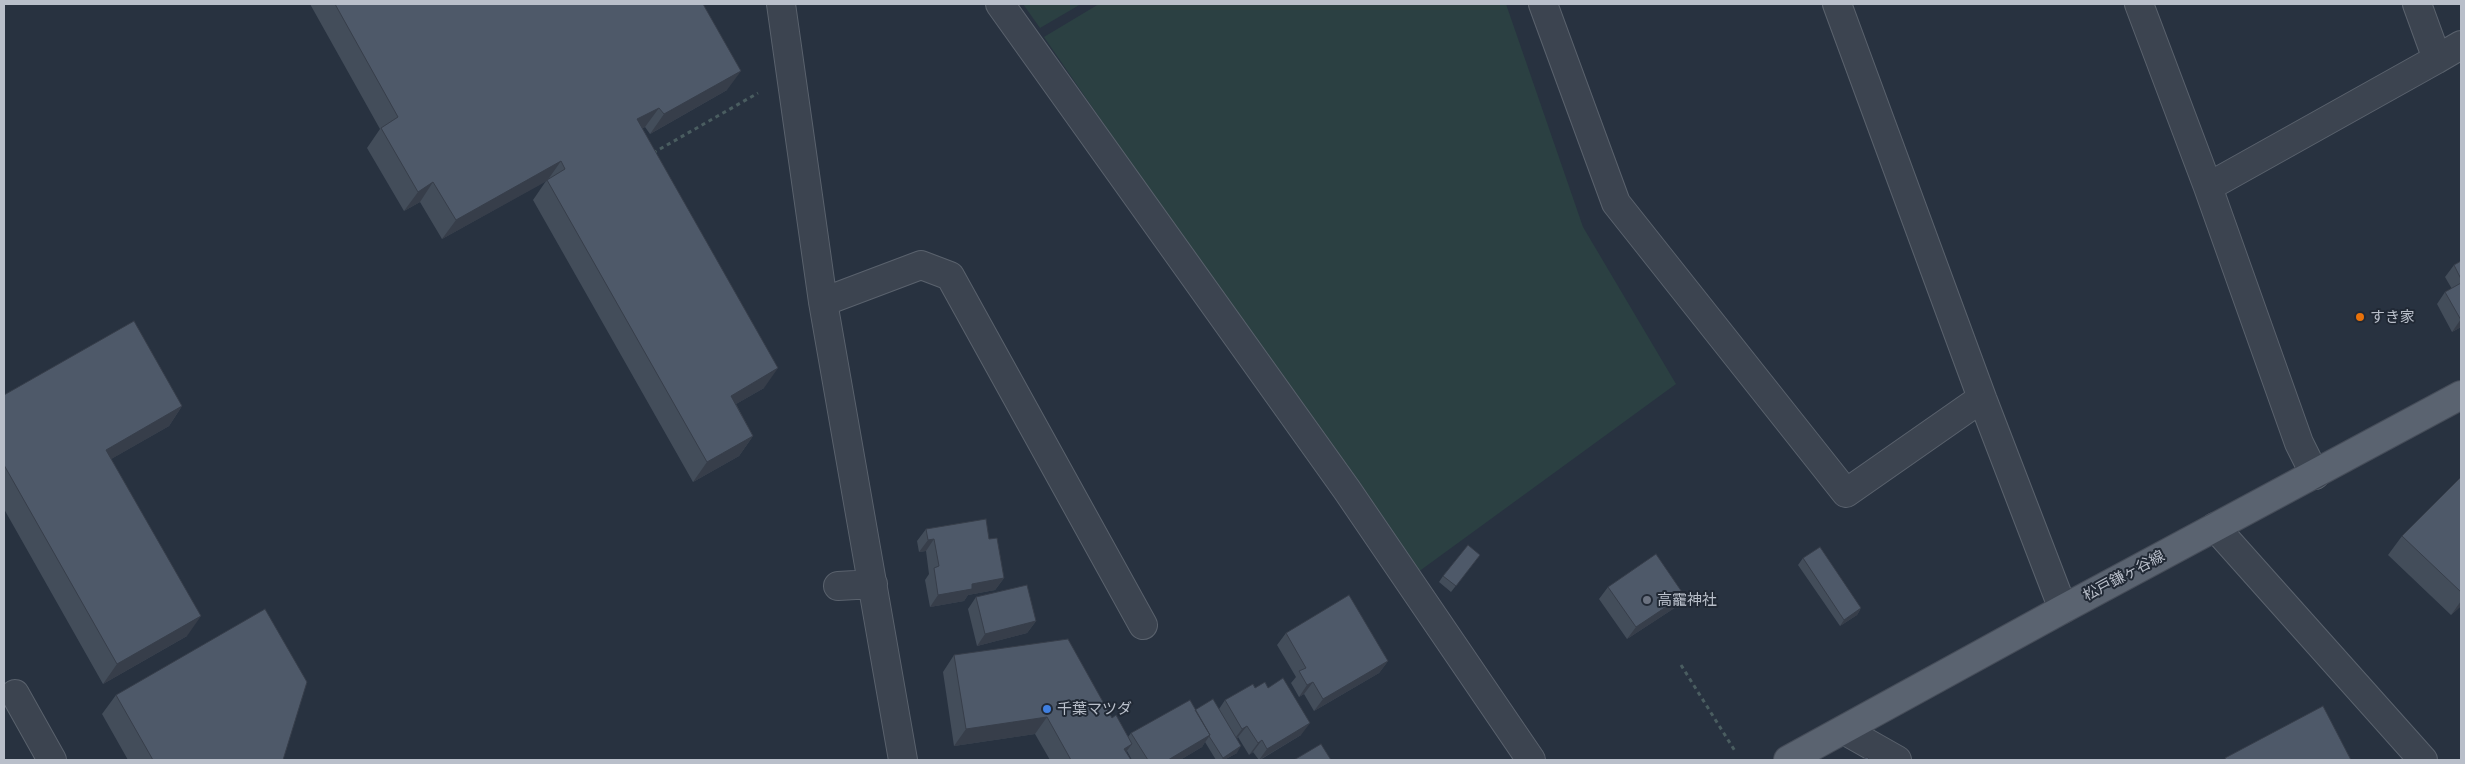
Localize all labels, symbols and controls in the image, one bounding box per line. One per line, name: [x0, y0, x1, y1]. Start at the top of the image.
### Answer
place label: すき家: [2370, 308, 2415, 326]
marker: すき家: [2354, 311, 2366, 323]
street label: 松戸鎌ヶ谷線: [2080, 547, 2168, 605]
place label: 高靇神社: [1657, 591, 1717, 609]
marker: 高靇神社: [1641, 594, 1653, 606]
place label: 千葉マツダ: [1057, 700, 1132, 718]
marker: 千葉マツダ: [1041, 703, 1053, 715]

